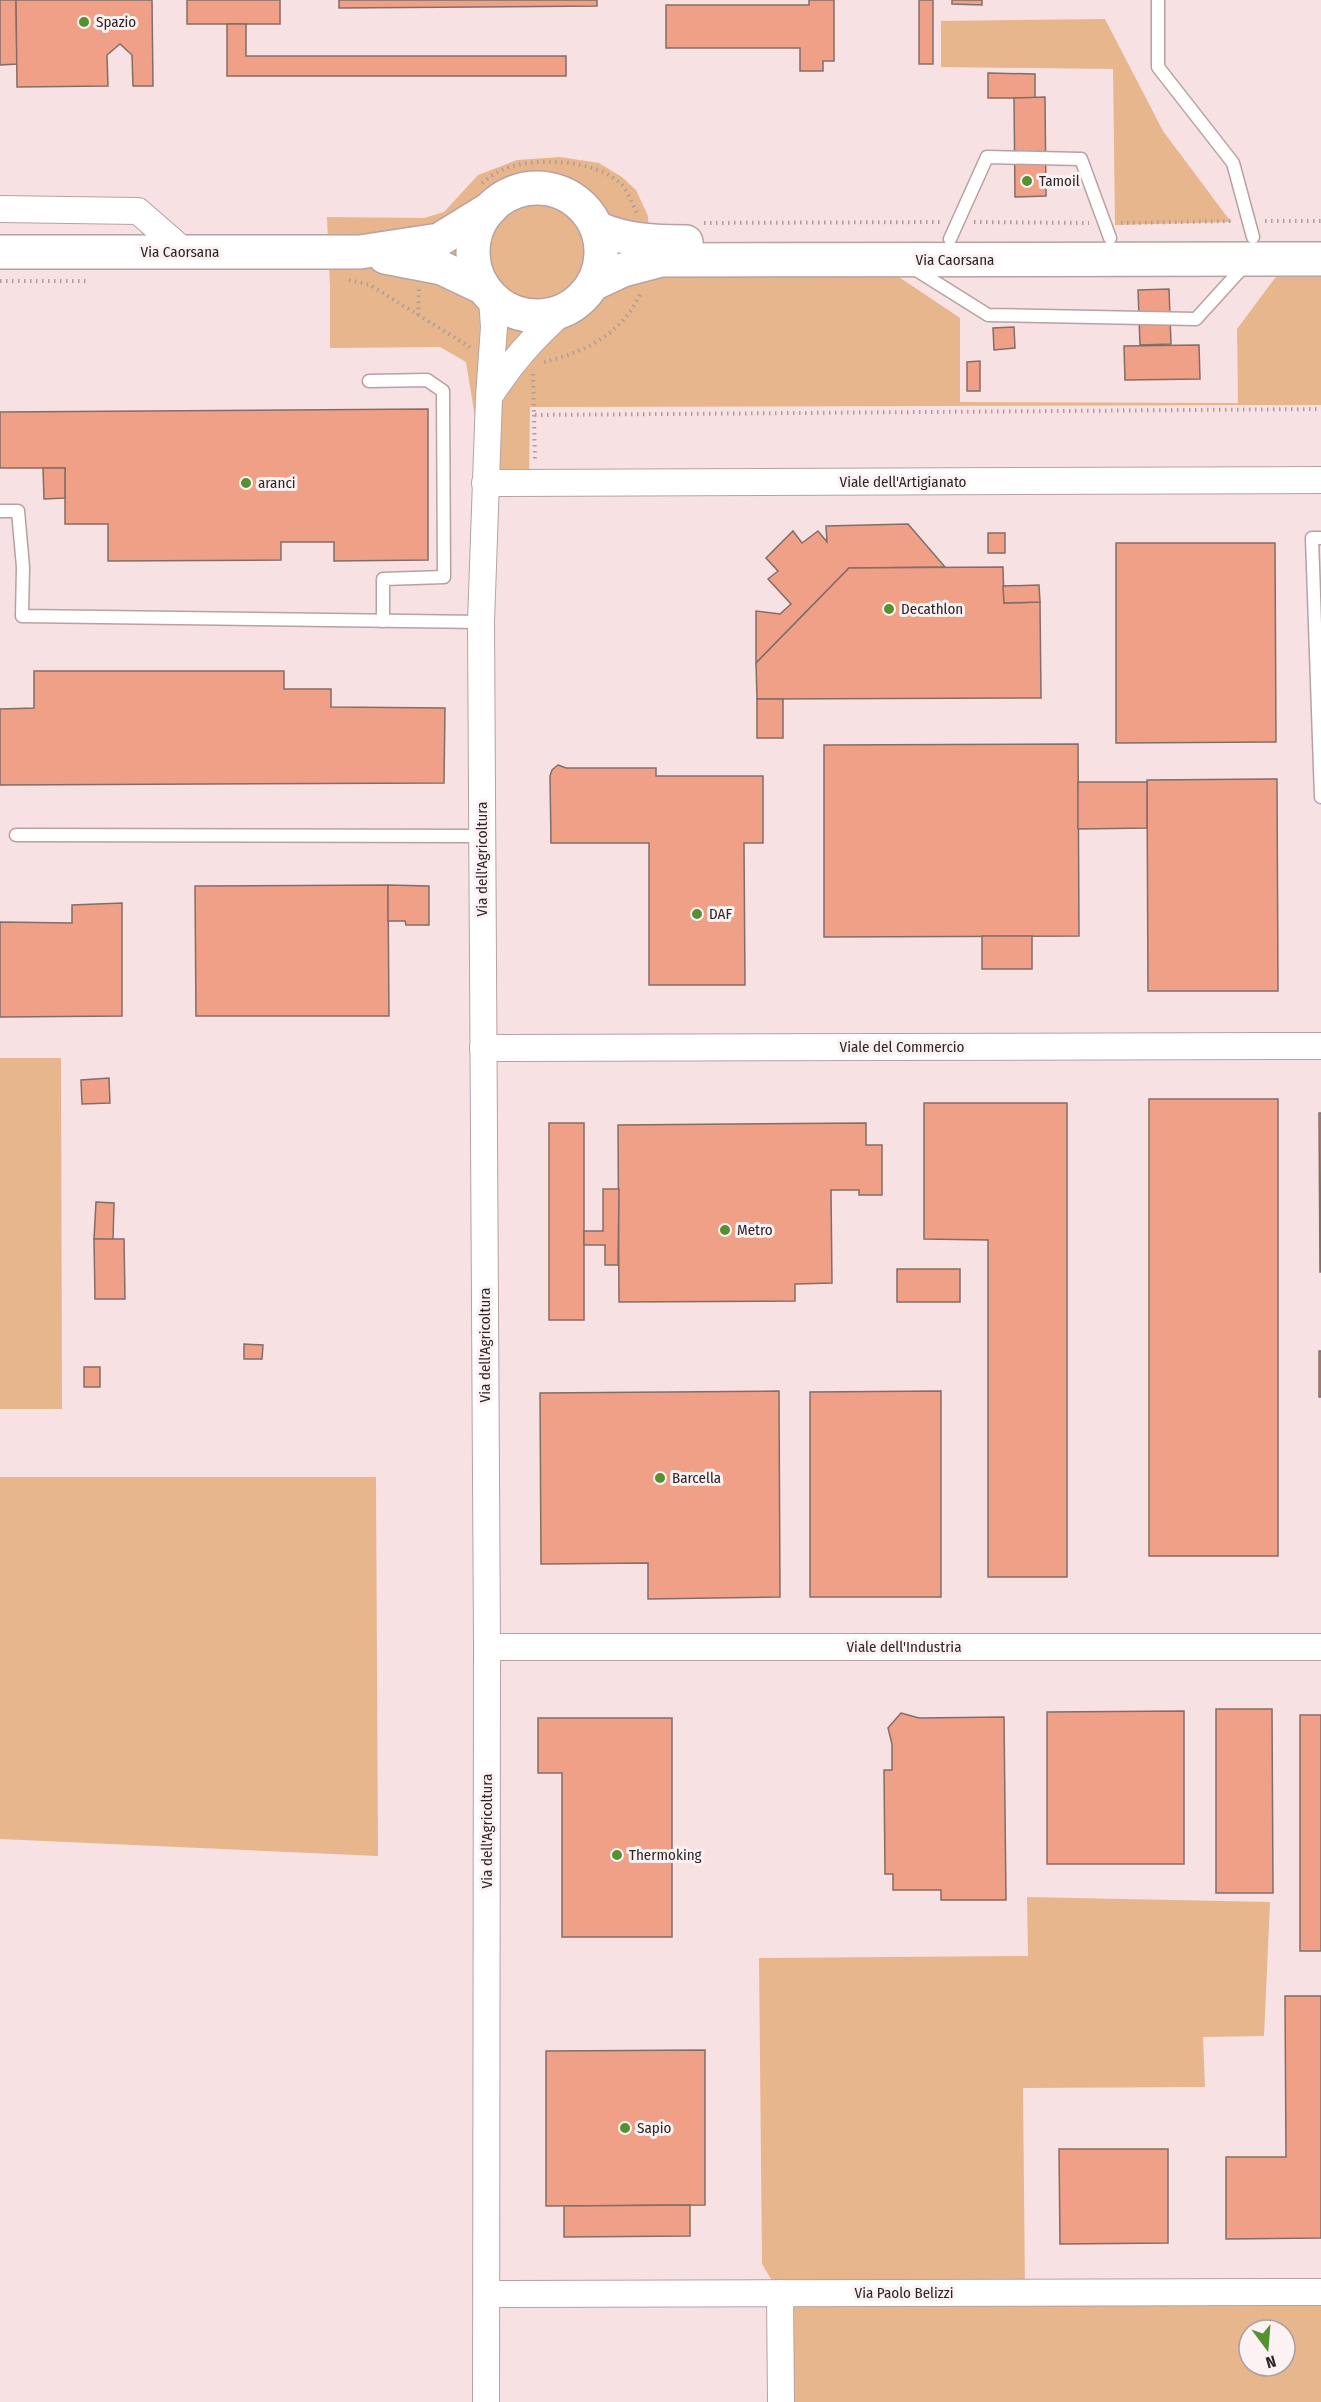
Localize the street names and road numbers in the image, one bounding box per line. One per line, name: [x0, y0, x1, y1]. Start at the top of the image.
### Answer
street label: Via Caorsana: [141, 243, 219, 261]
street label: Via Caorsana: [916, 251, 994, 269]
street label: Viale dell'Artigianato: [840, 473, 967, 491]
street label: Via dell'Agricoltura: [473, 802, 491, 916]
street label: Viale del Commercio: [840, 1038, 965, 1056]
street label: Via dell'Agricoltura: [476, 1288, 494, 1402]
street label: Viale dell'Industria: [846, 1638, 962, 1656]
street label: Via dell'Agricoltura: [478, 1774, 496, 1888]
street label: Via Paolo Belizzi: [855, 2284, 953, 2302]

